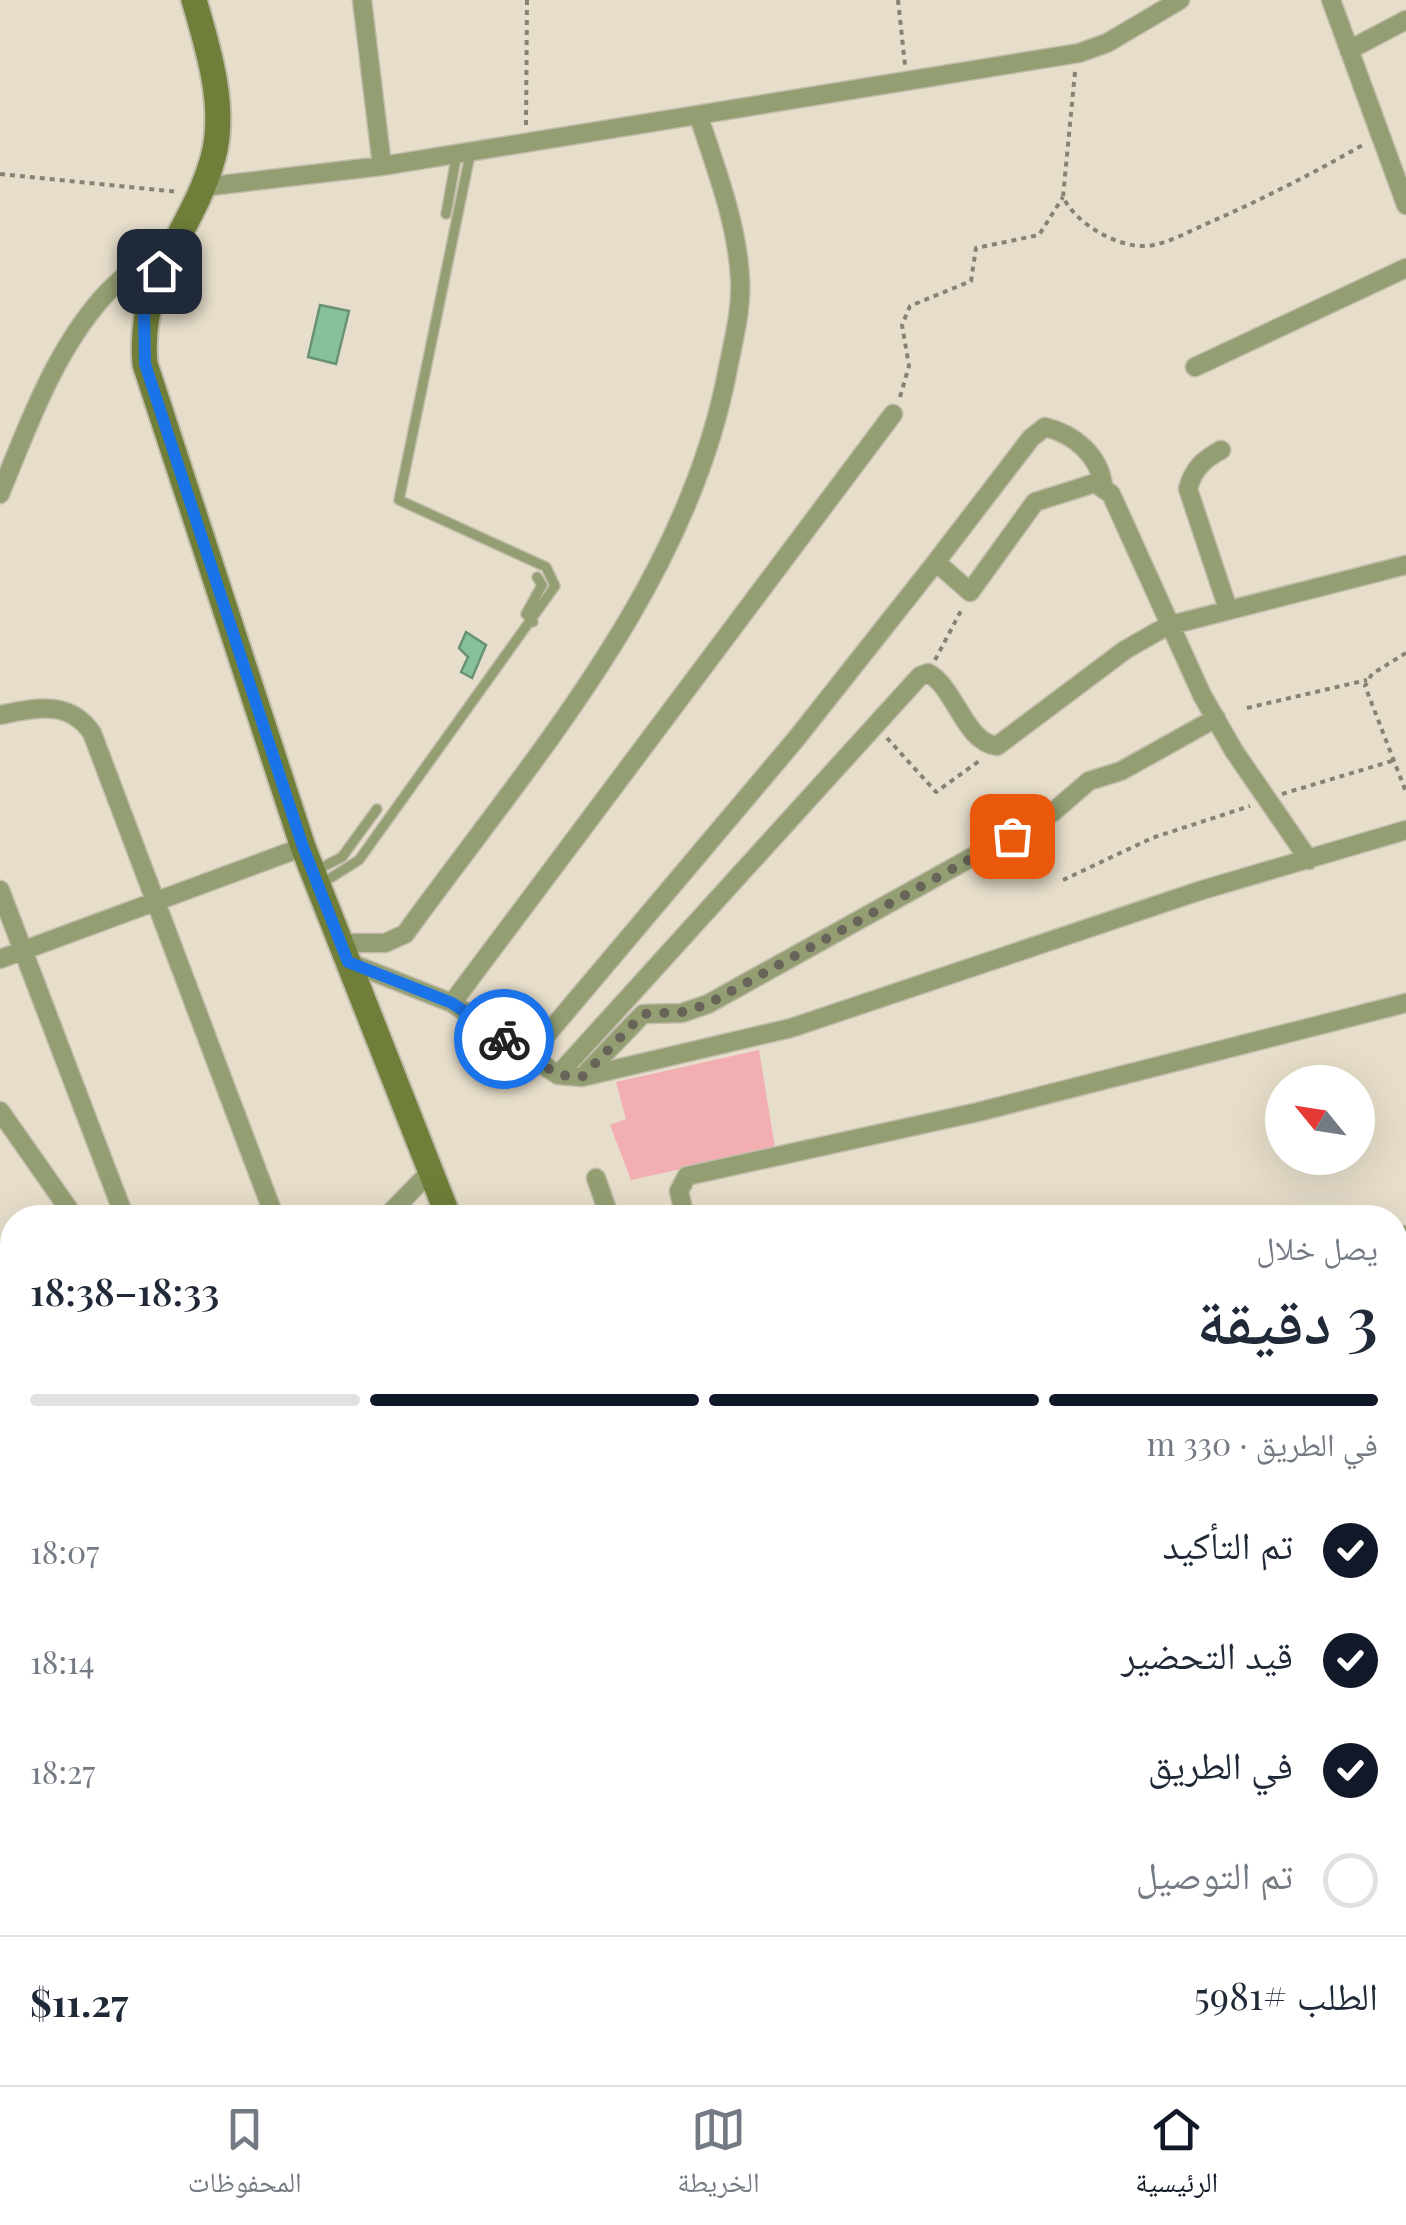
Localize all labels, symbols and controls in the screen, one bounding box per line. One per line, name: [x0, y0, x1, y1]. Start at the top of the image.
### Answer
pin: [117, 229, 202, 314]
icon: home: [132, 244, 187, 299]
pin: [970, 794, 1055, 879]
icon: bag: [985, 809, 1040, 864]
courier: [454, 989, 554, 1089]
icon: bike: [477, 1012, 532, 1067]
north arrow: [1265, 1065, 1375, 1175]
map controls: [1265, 1065, 1375, 1175]
text: يصل خلال: [1256, 1225, 1378, 1268]
text: 18:33–18:38: [30, 1265, 219, 1316]
text: 3 دقيقة: [1197, 1274, 1378, 1360]
text: في الطريق · 330 m: [1147, 1421, 1378, 1464]
text: تم التأكيد: [1163, 1518, 1293, 1569]
icon: check: [1323, 1523, 1378, 1578]
text: 18:07: [30, 1529, 99, 1572]
text: قيد التحضير: [1121, 1628, 1293, 1679]
icon: check: [1323, 1633, 1378, 1688]
text: 18:14: [30, 1639, 95, 1682]
text: في الطريق: [1148, 1738, 1293, 1789]
icon: check: [1323, 1743, 1378, 1798]
text: 18:27: [30, 1749, 95, 1792]
text: تم التوصيل: [1136, 1848, 1293, 1899]
text: الطلب #5981: [1194, 1969, 1378, 2020]
text: $11.27: [30, 1976, 128, 2027]
tab: المحفوظات: [188, 2102, 302, 2210]
tab: الخريطة: [677, 2102, 760, 2210]
tab: الرئيسية: [1135, 2102, 1218, 2210]

